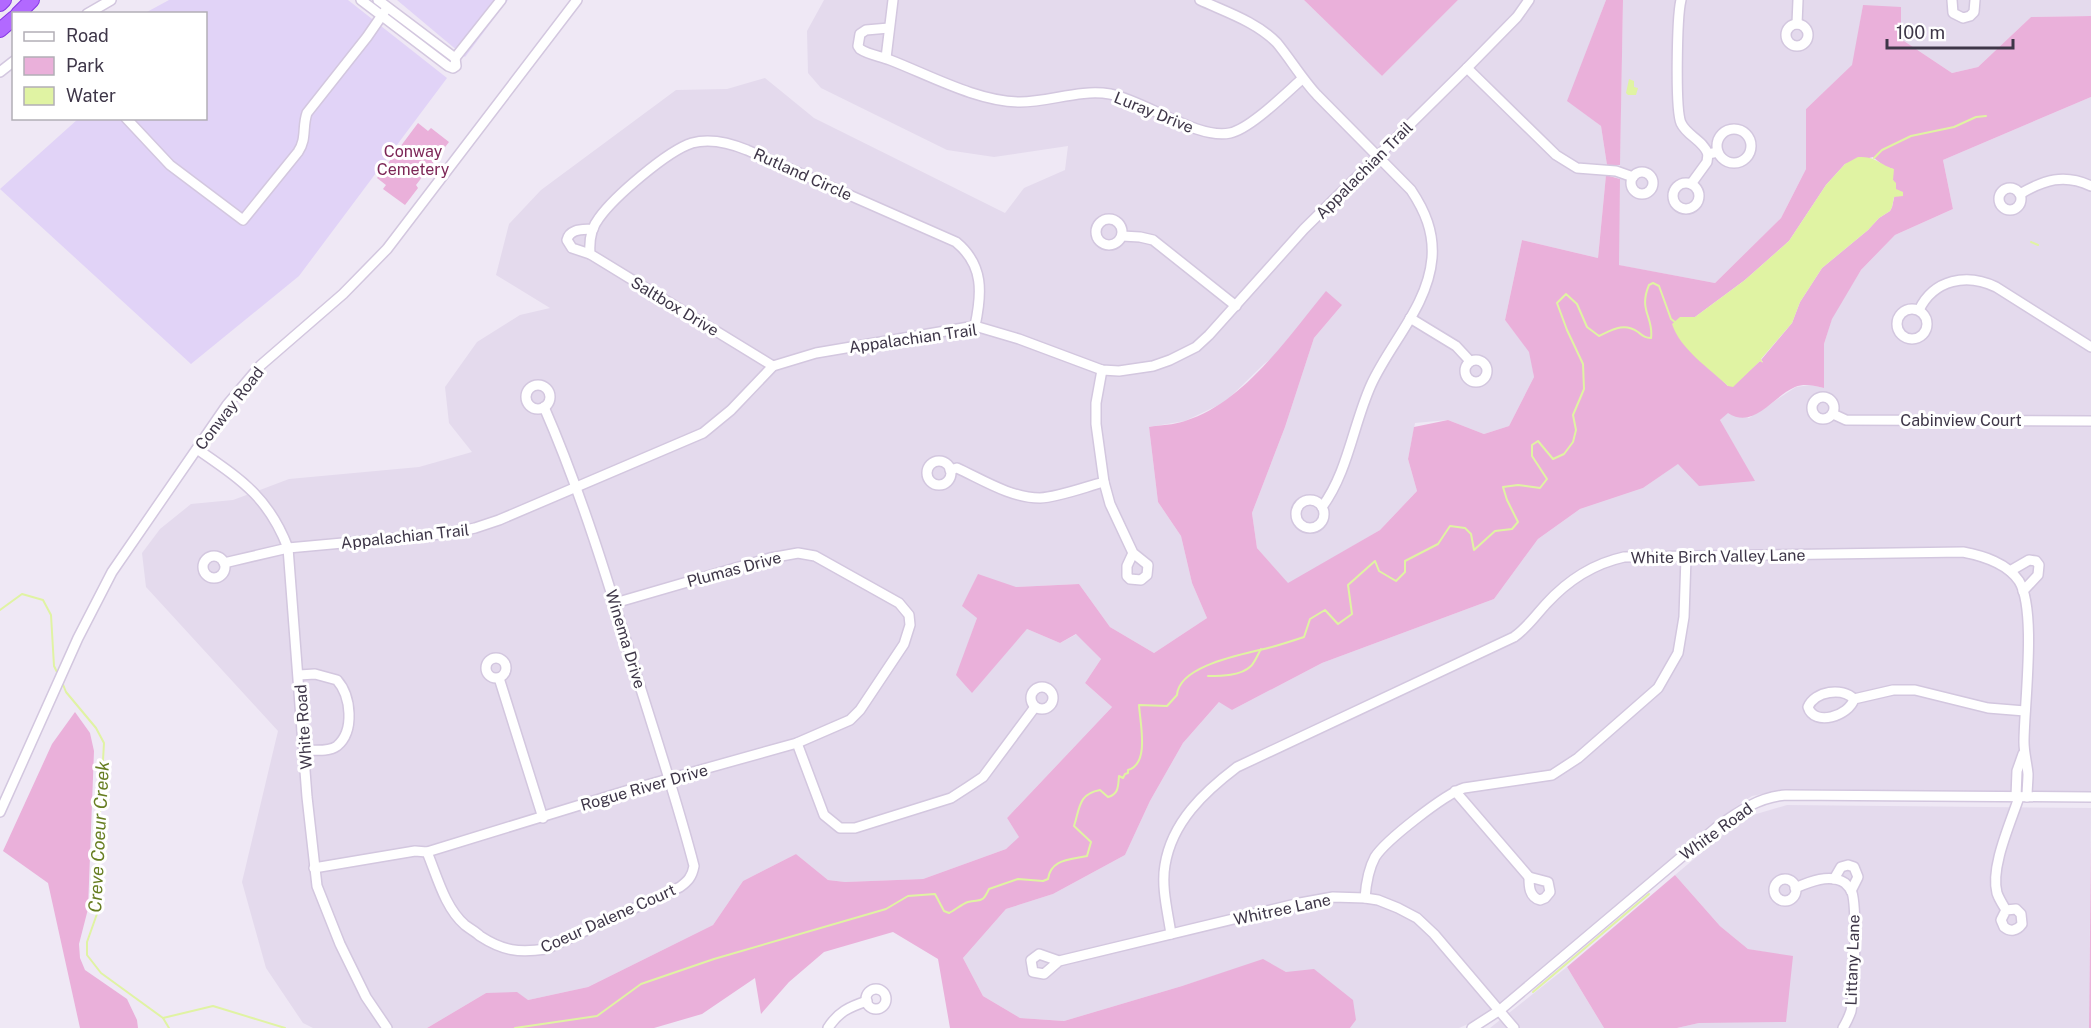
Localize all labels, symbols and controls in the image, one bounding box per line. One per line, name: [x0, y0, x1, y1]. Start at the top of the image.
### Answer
legend: [12, 12, 207, 120]
scale bar: [1887, 12, 2013, 50]
text: 100 m: [1896, 22, 1945, 43]
text: Road: [66, 25, 109, 46]
text: Park: [66, 55, 104, 76]
text: Water: [66, 85, 116, 106]
street label: Luray Drive: [1111, 88, 1196, 137]
street label: Appalachian Trail: [1312, 118, 1417, 223]
park label: Conway Cemetery: [377, 142, 450, 179]
street label: Rutland Circle: [751, 144, 855, 205]
street label: Saltbox Drive: [627, 273, 722, 340]
street label: Appalachian Trail: [848, 320, 979, 357]
street label: Conway Road: [191, 363, 268, 454]
street label: Cabinview Court: [1900, 411, 2022, 430]
street label: Appalachian Trail: [340, 520, 470, 553]
street label: White Birch Valley Lane: [1630, 545, 1806, 568]
street label: Plumas Drive: [685, 548, 783, 591]
street label: Winema Drive: [601, 587, 650, 691]
street label: White Road: [291, 684, 316, 770]
water label: Creve Coeur Creek: [84, 760, 113, 913]
street label: Rogue River Drive: [578, 760, 710, 815]
street label: White Road: [1676, 799, 1756, 864]
street label: Coeur Dalene Court: [538, 880, 679, 957]
street label: Whitree Lane: [1232, 890, 1332, 929]
street label: Littany Lane: [1841, 914, 1864, 1006]

